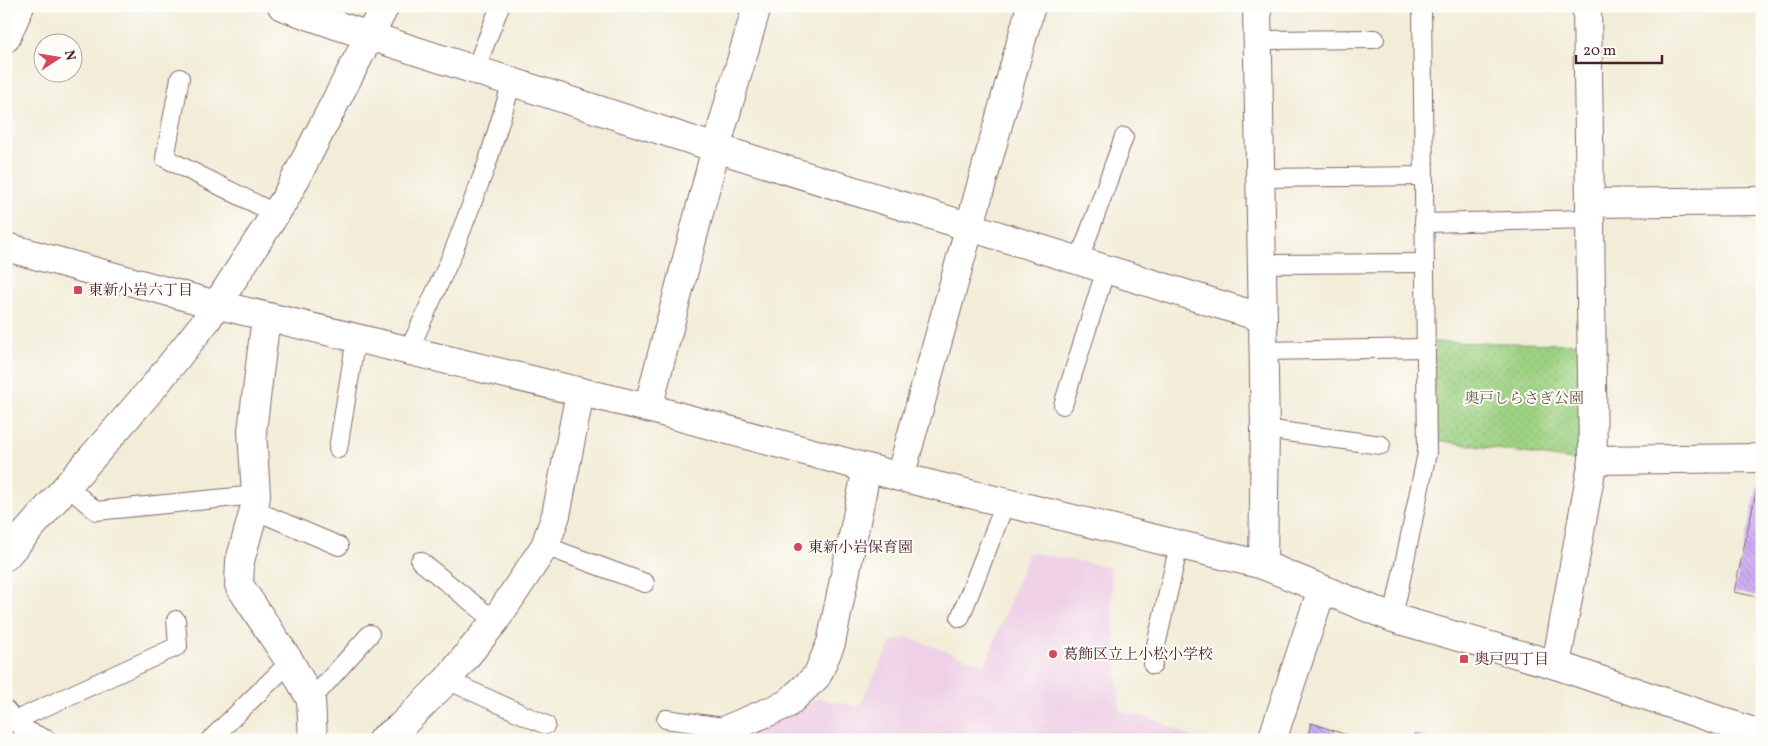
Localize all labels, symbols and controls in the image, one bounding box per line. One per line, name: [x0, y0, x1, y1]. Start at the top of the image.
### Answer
north arrow: [32, 32, 82, 82]
scale bar: [1576, 32, 1662, 64]
text: 20 m: [1583, 41, 1616, 62]
text: N: [59, 49, 80, 63]
place label: 東新小岩六丁目: [88, 281, 193, 302]
marker: 東新小岩六丁目: [72, 284, 84, 296]
park label: 奥戸しらさぎ公園: [1464, 389, 1584, 410]
place label: 東新小岩保育園: [808, 538, 913, 559]
marker: 東新小岩保育園: [792, 541, 804, 553]
place label: 葛飾区立上小松小学校: [1063, 645, 1213, 666]
marker: 葛飾区立上小松小学校: [1047, 648, 1059, 660]
place label: 奥戸四丁目: [1474, 650, 1549, 671]
marker: 奥戸四丁目: [1458, 653, 1470, 665]

